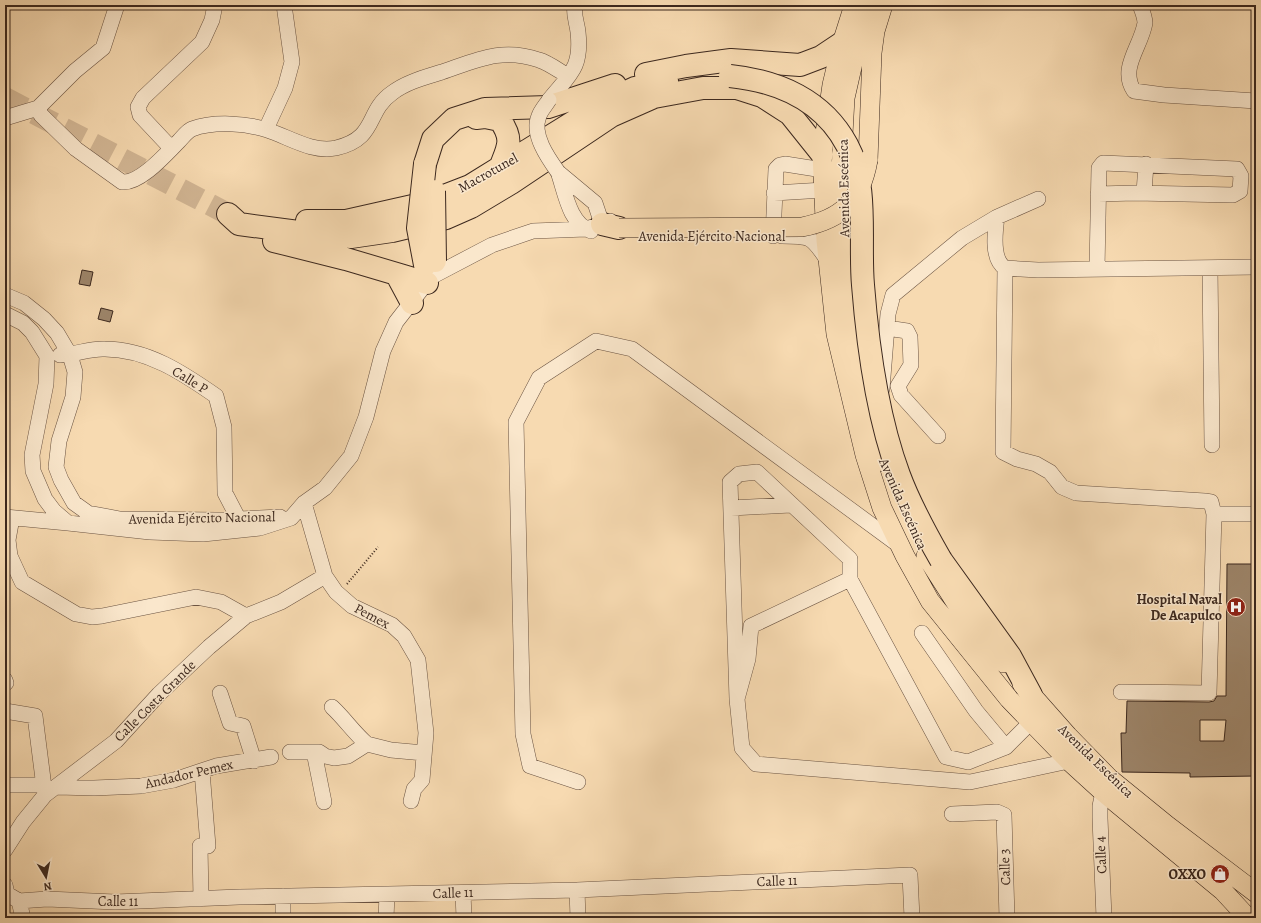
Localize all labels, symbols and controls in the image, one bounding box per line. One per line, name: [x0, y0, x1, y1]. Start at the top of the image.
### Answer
street label: Avenida Escénica: [834, 138, 854, 238]
street label: Macrotunel: [455, 148, 522, 197]
street label: Avenida Ejército Nacional: [638, 227, 786, 246]
street label: Calle P: [168, 362, 212, 398]
street label: Avenida Escénica: [874, 454, 932, 553]
street label: Avenida Ejército Nacional: [127, 507, 276, 529]
place label: Hospital Naval De Acapulco: [1136, 590, 1222, 625]
hospital icon: Hospital Naval De Acapulco: [1225, 596, 1247, 618]
street label: Pemex: [351, 599, 393, 633]
street label: Calle Costa Grande: [110, 656, 200, 746]
street label: Avenida Escénica: [1053, 719, 1138, 802]
street label: Andador Pemex: [142, 755, 235, 794]
street label: Calle 4: [1091, 836, 1111, 874]
street label: Calle 3: [995, 848, 1015, 886]
north arrow: [26, 857, 66, 897]
shop icon: OXXO: [1209, 863, 1231, 885]
place label: OXXO: [1169, 865, 1207, 884]
street label: Calle 11: [756, 871, 798, 891]
text: N: [42, 878, 53, 894]
street label: Calle 11: [432, 883, 474, 903]
street label: Calle 11: [98, 892, 139, 911]

